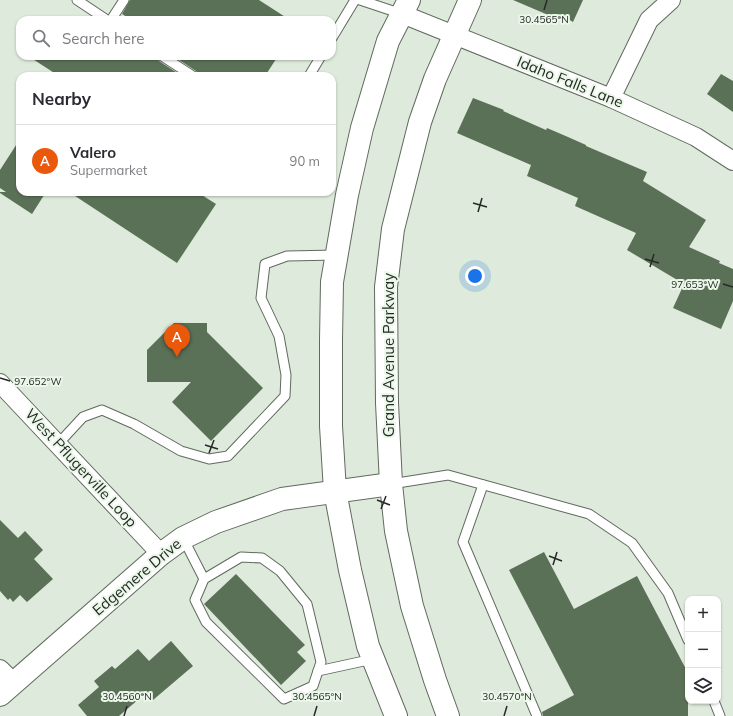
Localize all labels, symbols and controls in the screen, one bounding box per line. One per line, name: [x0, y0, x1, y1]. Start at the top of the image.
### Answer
text: 30.4565°N: [519, 13, 569, 26]
search box: [16, 16, 336, 60]
icon: search: [30, 27, 52, 49]
text: Search here: [62, 29, 144, 48]
street label: Idaho Falls Lane: [514, 52, 626, 111]
text: Nearby: [32, 88, 91, 109]
text: Valero: [70, 143, 116, 162]
text: A: [40, 153, 50, 169]
text: 90 m: [290, 153, 320, 169]
text: Supermarket: [70, 162, 147, 178]
your location: [465, 266, 485, 286]
street label: Grand Avenue Parkway: [379, 273, 398, 437]
text: 97.653°W: [671, 278, 719, 291]
pin: A: [164, 324, 190, 357]
text: 97.652°W: [14, 375, 62, 388]
street label: West Pflugerville Loop: [21, 404, 141, 531]
street label: Edgemere Drive: [88, 534, 185, 619]
map controls: [685, 596, 721, 704]
button: +: [685, 596, 721, 632]
button: −: [685, 632, 721, 668]
button: layers: [685, 668, 721, 704]
text: 30.4560°N: [102, 690, 152, 703]
text: 30.4565°N: [292, 690, 342, 703]
text: 30.4570°N: [482, 690, 532, 703]

